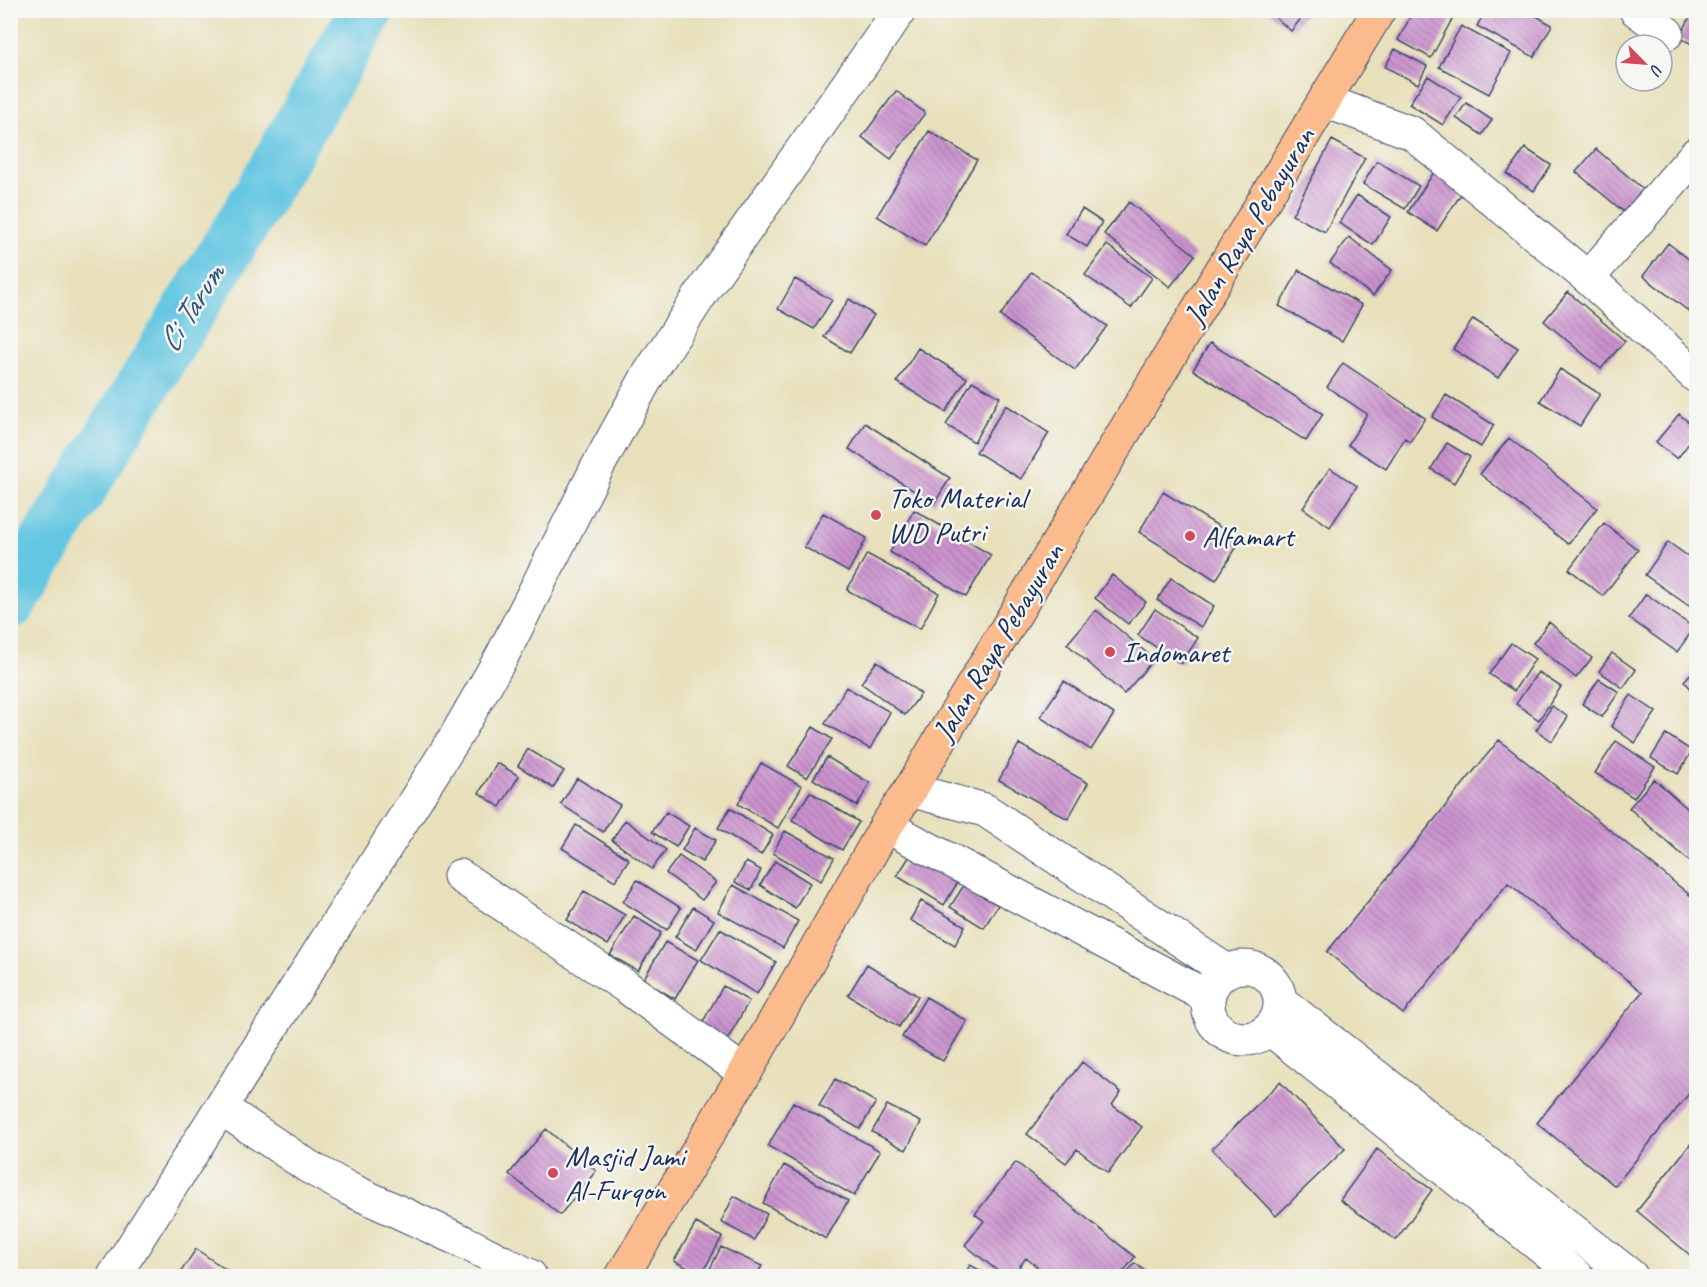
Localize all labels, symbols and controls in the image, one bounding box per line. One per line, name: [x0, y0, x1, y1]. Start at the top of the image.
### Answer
north arrow: [1614, 33, 1674, 93]
text: U: [1645, 61, 1667, 80]
street label: Jalan Raya Pebayuran: [1174, 119, 1324, 334]
water label: Ci Tarum: [148, 254, 236, 359]
place label: Toko Material WD Putri: [888, 479, 1031, 551]
marker: Toko Material WD Putri: [869, 508, 883, 522]
place label: Alfamart: [1202, 517, 1297, 555]
marker: Alfamart: [1183, 529, 1197, 543]
street label: Jalan Raya Pebayuran: [923, 535, 1073, 750]
place label: Indomaret: [1122, 633, 1232, 671]
marker: Indomaret: [1103, 645, 1117, 659]
place label: Masjid Jami Al-Furqon: [565, 1137, 688, 1209]
marker: Masjid Jami Al-Furqon: [546, 1166, 560, 1180]

